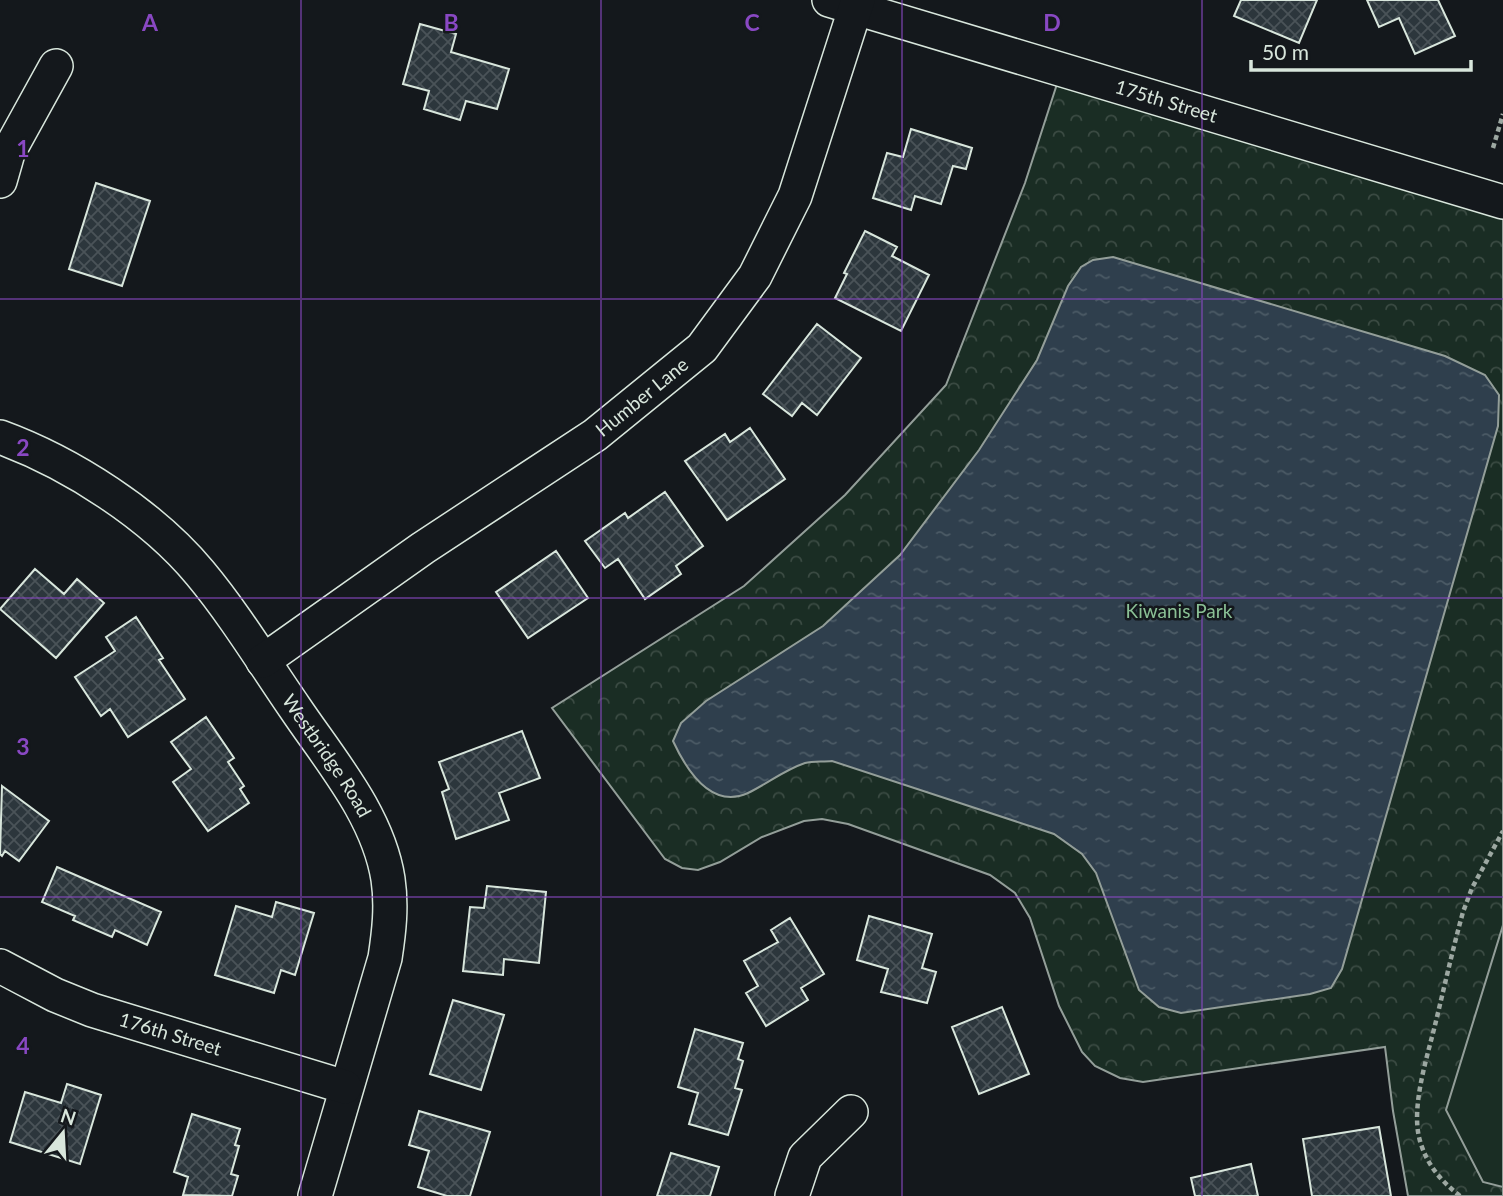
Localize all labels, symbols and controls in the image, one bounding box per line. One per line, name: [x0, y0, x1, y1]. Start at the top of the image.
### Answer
text: A: [141, 8, 159, 36]
text: B: [443, 8, 459, 36]
text: C: [744, 8, 760, 36]
text: D: [1043, 8, 1061, 36]
scale bar: [1251, 28, 1472, 72]
text: 50 m: [1262, 39, 1309, 64]
street label: 175th Street: [1113, 74, 1220, 127]
text: 1: [16, 134, 30, 162]
street label: Humber Lane: [591, 352, 692, 441]
text: 2: [16, 433, 30, 461]
park label: Kiwanis Park: [1126, 599, 1233, 622]
street label: Westbridge Road: [278, 690, 377, 821]
text: 3: [16, 732, 30, 760]
street label: 176th Street: [117, 1007, 224, 1060]
text: 4: [16, 1031, 30, 1059]
north arrow: [28, 1098, 98, 1168]
text: N: [58, 1103, 79, 1130]

